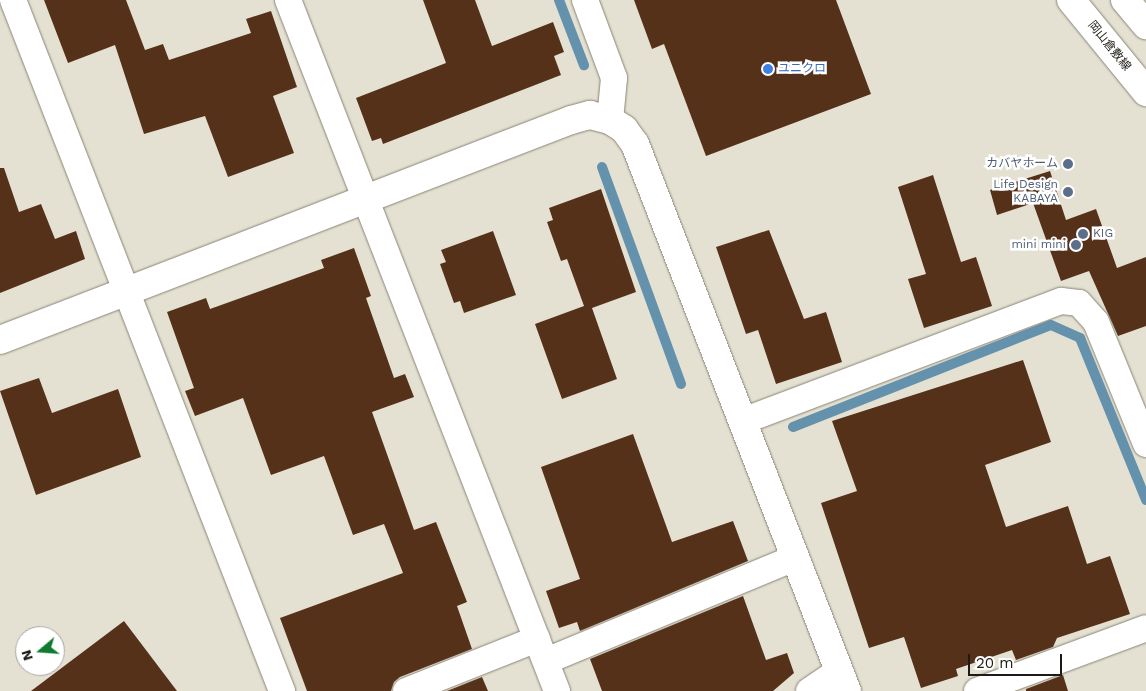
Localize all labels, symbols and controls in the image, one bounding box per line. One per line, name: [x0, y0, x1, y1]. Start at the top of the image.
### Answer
street label: 岡山倉敷線: [1085, 18, 1133, 74]
place label: ユニクロ: [778, 62, 826, 76]
marker: ユニクロ: [762, 63, 774, 75]
place label: カバヤホーム: [986, 157, 1058, 171]
marker: カバヤホーム: [1062, 158, 1074, 170]
place label: Life Design KABAYA: [993, 178, 1058, 206]
marker: Life Design KABAYA: [1062, 186, 1074, 198]
place label: KIG: [1093, 227, 1113, 241]
marker: KIG: [1077, 228, 1089, 240]
place label: mini mini: [1011, 238, 1066, 252]
marker: mini mini: [1070, 239, 1082, 251]
north arrow: [15, 626, 65, 676]
scale bar: [971, 644, 1065, 676]
text: N: [17, 648, 36, 663]
text: 20 m: [976, 654, 1014, 672]

